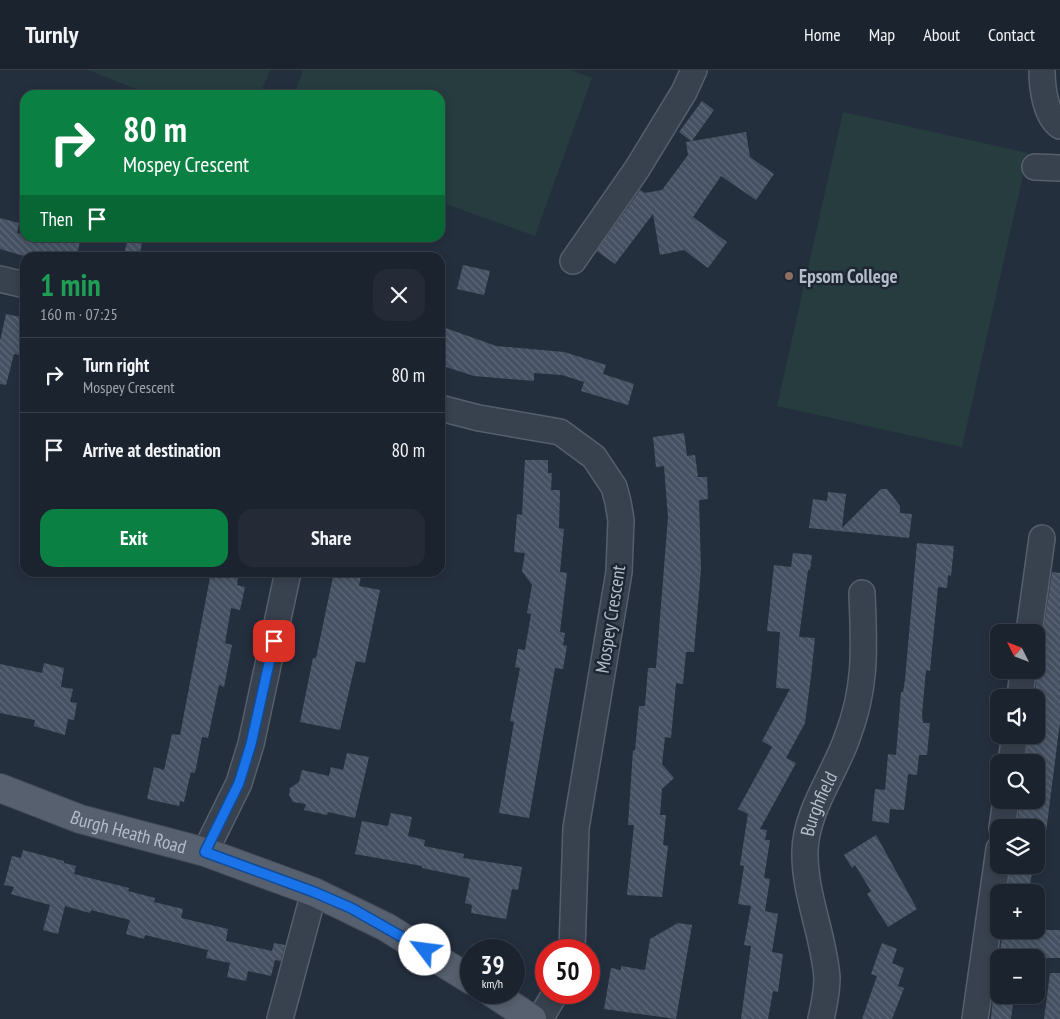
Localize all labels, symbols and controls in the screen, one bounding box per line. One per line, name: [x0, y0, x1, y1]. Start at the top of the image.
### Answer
text: Turnly: [25, 19, 78, 50]
text: Home: [804, 23, 841, 46]
text: Map: [869, 23, 895, 46]
text: About: [923, 23, 960, 46]
text: Contact: [988, 23, 1035, 46]
text: 80 m: [123, 106, 187, 152]
icon: right: [40, 110, 105, 175]
text: Mospey Crescent: [123, 150, 249, 178]
icon: arrive: [83, 205, 111, 233]
text: Then: [40, 207, 73, 231]
place label: Epsom College: [799, 264, 898, 288]
text: 1 min: [40, 265, 101, 304]
button: close: [373, 269, 425, 321]
marker: Epsom College: [783, 270, 795, 282]
text: 160 m · 07:25: [40, 304, 118, 324]
text: Turn right: [83, 353, 149, 377]
icon: right: [40, 361, 68, 389]
text: 80 m: [392, 363, 425, 387]
text: Mospey Crescent: [83, 377, 175, 397]
icon: arrive: [40, 436, 68, 464]
text: Arrive at destination: [83, 438, 221, 462]
text: 80 m: [392, 438, 425, 462]
button: Exit: [40, 509, 228, 567]
button: Share: [238, 509, 425, 567]
street label: Mospey Crescent: [590, 563, 630, 675]
pin: [253, 620, 295, 662]
north arrow: [990, 624, 1045, 679]
map controls: [990, 624, 1045, 1004]
icon: arrive: [260, 627, 288, 655]
button: sound: [990, 689, 1045, 744]
button: search: [990, 754, 1045, 809]
street label: Burghfield: [795, 767, 842, 838]
street label: Burgh Heath Road: [67, 804, 189, 859]
button: layers: [990, 819, 1045, 874]
button: +: [990, 884, 1045, 939]
position arrow: [398, 923, 450, 975]
speed limit sign: 50: [535, 939, 600, 1004]
text: 39: [481, 949, 504, 981]
button: −: [990, 949, 1045, 1004]
text: km/h: [482, 976, 503, 991]

